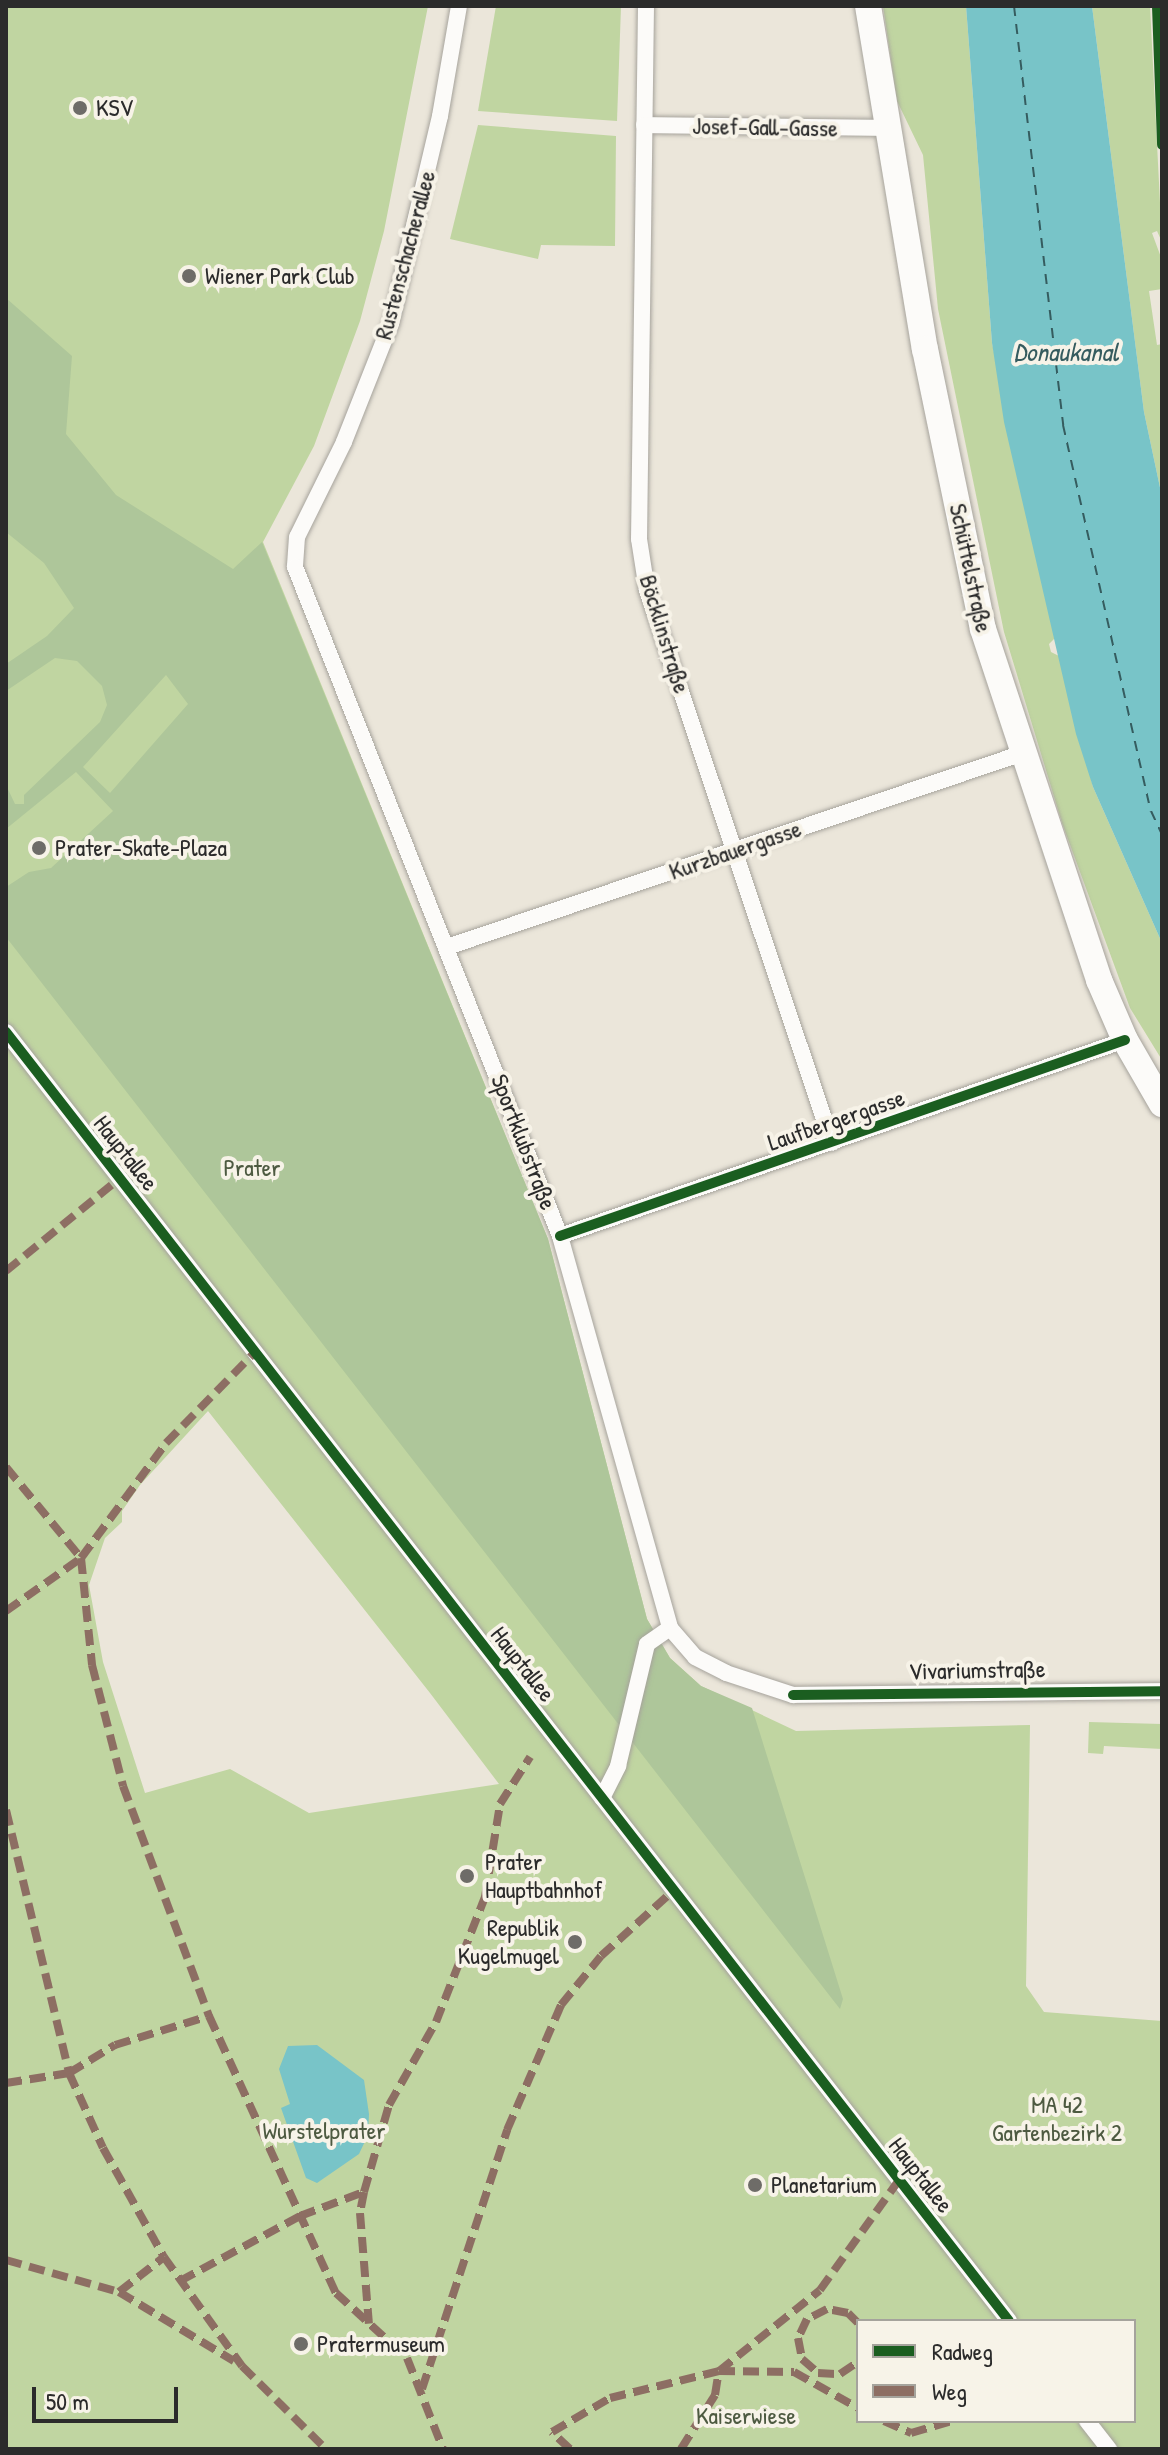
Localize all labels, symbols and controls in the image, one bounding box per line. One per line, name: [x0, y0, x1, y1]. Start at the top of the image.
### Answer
place label: KSV: [96, 94, 133, 122]
marker: KSV: [71, 99, 89, 117]
street label: Josef-Gall-Gasse: [692, 111, 838, 143]
street label: Rustenschacherallee: [369, 167, 441, 343]
place label: Wiener Park Club: [205, 262, 355, 290]
marker: Wiener Park Club: [180, 267, 198, 285]
water label: Donaukanal: [1013, 336, 1119, 368]
street label: Schüttelstraße: [943, 501, 999, 635]
street label: Böcklinstraße: [633, 571, 697, 697]
street label: Kurzbauergasse: [665, 814, 805, 886]
place label: Prater-Skate-Plaza: [55, 834, 227, 862]
marker: Prater-Skate-Plaza: [30, 839, 48, 857]
street label: Sportklubstraße: [485, 1070, 563, 1214]
street label: Laufbergergasse: [764, 1083, 908, 1157]
street label: Hauptallee: [88, 1110, 164, 1196]
park label: Prater: [223, 1154, 281, 1182]
street label: Hauptallee: [485, 1621, 561, 1707]
street label: Vivariumstraße: [908, 1654, 1046, 1686]
place label: Prater Hauptbahnhof: [485, 1848, 602, 1904]
marker: Prater Hauptbahnhof: [456, 1865, 478, 1887]
place label: Republik Kugelmugel: [458, 1914, 559, 1970]
marker: Republik Kugelmugel: [566, 1933, 584, 1951]
park label: MA 42 Gartenbezirk 2: [992, 2091, 1122, 2147]
park label: Wurstelprater: [262, 2117, 386, 2145]
street label: Hauptallee: [883, 2132, 959, 2218]
place label: Planetarium: [771, 2171, 877, 2199]
marker: Planetarium: [746, 2176, 764, 2194]
legend: [856, 2319, 1136, 2423]
place label: Pratermuseum: [317, 2330, 445, 2358]
marker: Pratermuseum: [292, 2335, 310, 2353]
text: Radweg: [932, 2335, 993, 2367]
scale bar: [36, 2371, 182, 2421]
text: Weg: [932, 2375, 967, 2407]
text: 50 m: [46, 2385, 89, 2417]
park label: Kaiserwiese: [696, 2402, 796, 2430]

